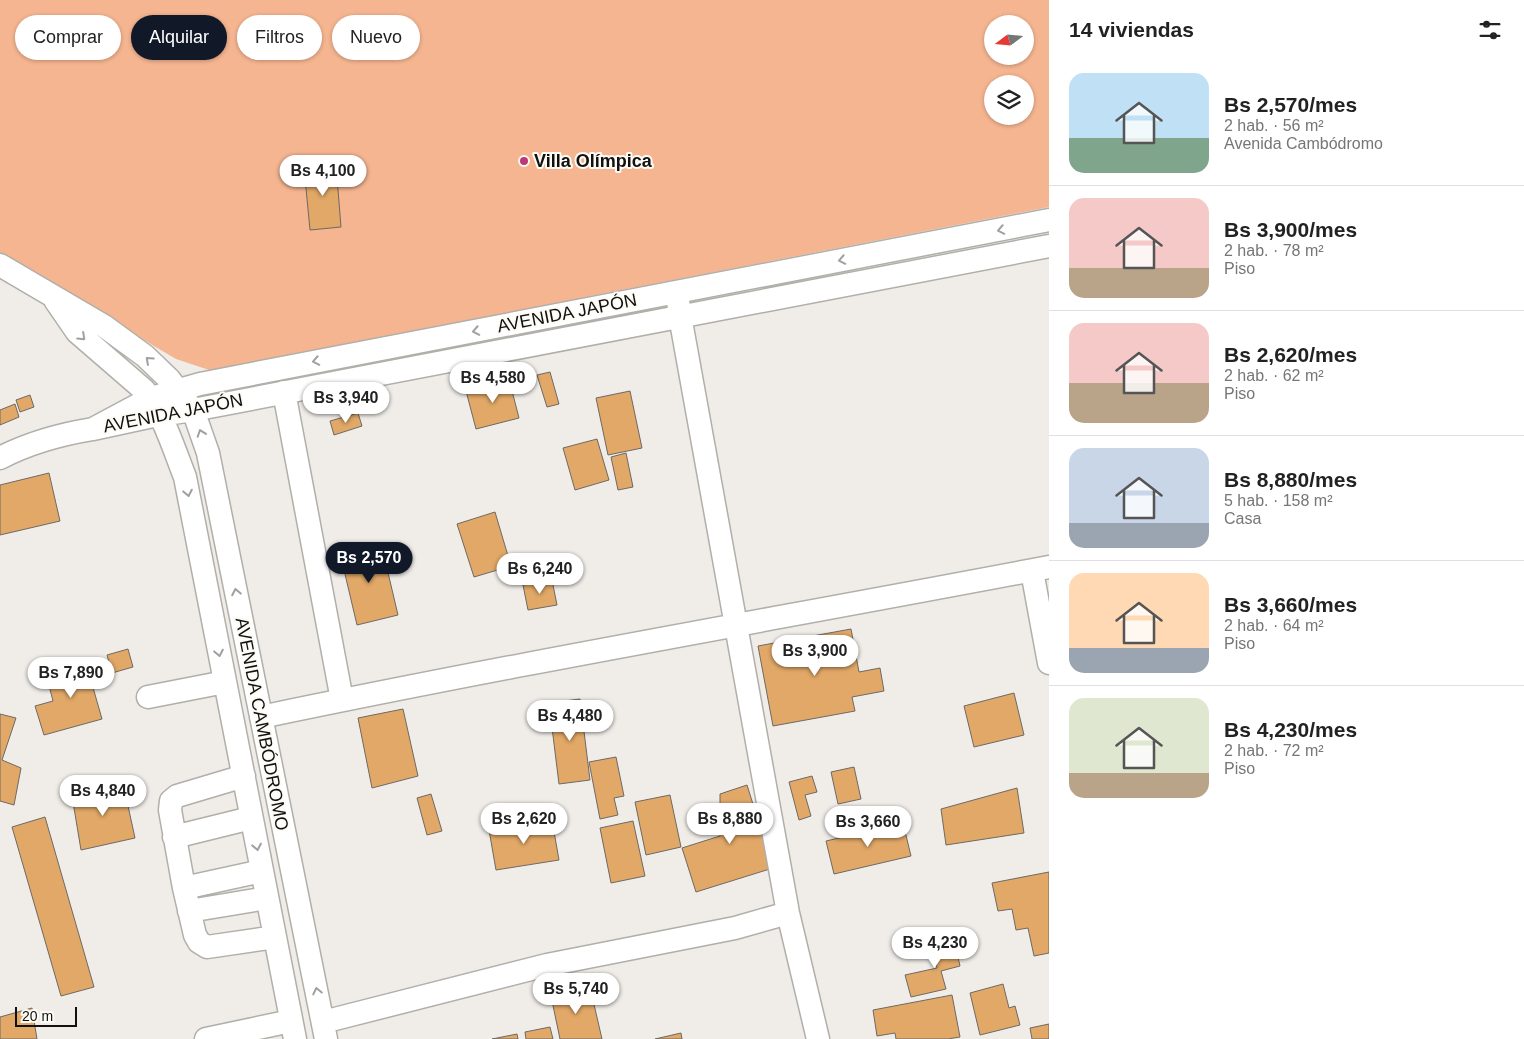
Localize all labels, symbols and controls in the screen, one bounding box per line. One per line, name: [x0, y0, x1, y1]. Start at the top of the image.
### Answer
chip: Comprar: [15, 15, 121, 60]
chip: Alquilar: [131, 15, 227, 60]
chip: Filtros: [237, 15, 322, 60]
chip: Nuevo: [332, 15, 420, 60]
north arrow: [984, 15, 1034, 65]
map controls: [984, 15, 1034, 125]
icon: filters: [1476, 16, 1504, 44]
text: 14 viviendas: [1069, 18, 1194, 41]
button: layers: [984, 75, 1034, 125]
icon: home: [1109, 93, 1169, 153]
text: Bs 2,570/mes: [1224, 93, 1357, 116]
text: 2 hab. · 56 m²: [1224, 117, 1324, 134]
text: Avenida Cambódromo: [1224, 135, 1383, 152]
place label: Villa Olímpica: [534, 151, 653, 171]
pin: Bs 4,100: [271, 154, 375, 197]
marker: Villa Olímpica: [518, 155, 530, 167]
text: Bs 4,100: [291, 162, 355, 179]
icon: home: [1109, 218, 1169, 278]
text: Bs 3,900/mes: [1224, 218, 1357, 241]
one-way arrow: [997, 224, 1006, 234]
text: 2 hab. · 78 m²: [1224, 242, 1324, 259]
one-way arrow: [837, 255, 846, 265]
text: Piso: [1224, 260, 1255, 277]
street label: AVENIDA JAPÓN: [495, 289, 638, 336]
one-way arrow: [471, 325, 480, 335]
one-way arrow: [76, 331, 85, 340]
icon: home: [1109, 343, 1169, 403]
text: Bs 2,620/mes: [1224, 343, 1357, 366]
one-way arrow: [312, 356, 321, 366]
one-way arrow: [145, 357, 154, 366]
pin: Bs 4,580: [441, 362, 545, 404]
text: 2 hab. · 62 m²: [1224, 367, 1324, 384]
text: Bs 4,580: [461, 369, 525, 386]
pin: Bs 3,940: [294, 382, 398, 424]
text: Piso: [1224, 385, 1255, 402]
street label: AVENIDA JAPÓN: [101, 389, 244, 436]
text: Bs 3,940: [314, 389, 378, 406]
one-way arrow: [197, 429, 207, 438]
icon: home: [1109, 468, 1169, 528]
text: Bs 8,880/mes: [1224, 468, 1357, 491]
one-way arrow: [182, 489, 193, 498]
text: 5 hab. · 158 m²: [1224, 492, 1333, 509]
text: Casa: [1224, 510, 1261, 527]
pin: Bs 2,570: [317, 542, 421, 584]
text: Bs 2,570: [337, 549, 401, 566]
pin: Bs 6,240: [488, 552, 592, 595]
text: Bs 6,240: [508, 560, 572, 577]
one-way arrow: [231, 587, 242, 596]
icon: home: [1109, 593, 1169, 653]
text: Bs 3,660/mes: [1224, 593, 1357, 616]
street label: AVENIDA CAMBÓDROMO: [232, 616, 293, 832]
text: 2 hab. · 64 m²: [1224, 617, 1324, 634]
pin: Bs 3,900: [763, 634, 867, 677]
text: Piso: [1224, 635, 1255, 652]
text: Bs 3,900: [783, 642, 847, 659]
one-way arrow: [214, 649, 224, 657]
pin: Bs 7,890: [19, 656, 123, 699]
text: Bs 7,890: [39, 664, 103, 681]
pin: Bs 4,480: [518, 700, 622, 742]
text: Bs 4,480: [538, 707, 602, 724]
icon: home: [1109, 718, 1169, 778]
text: Bs 4,230/mes: [1224, 718, 1357, 741]
text: 2 hab. · 72 m²: [1224, 742, 1324, 759]
text: Piso: [1224, 760, 1255, 777]
pin: Bs 4,840: [51, 774, 155, 817]
text: Bs 4,840: [71, 782, 135, 799]
pin: Bs 2,620: [472, 802, 576, 845]
pin: Bs 8,880: [678, 802, 782, 845]
pin: Bs 3,660: [816, 806, 920, 848]
text: Bs 2,620: [492, 810, 556, 827]
text: Bs 8,880: [698, 810, 762, 827]
text: Bs 3,660: [836, 813, 900, 830]
one-way arrow: [251, 842, 261, 851]
pin: Bs 4,230: [883, 926, 987, 969]
text: Bs 4,230: [903, 934, 967, 951]
pin: Bs 5,740: [524, 972, 628, 1015]
text: Bs 5,740: [544, 980, 608, 997]
one-way arrow: [312, 987, 323, 996]
scale bar: [15, 1004, 78, 1027]
text: 20 m: [22, 1008, 53, 1024]

